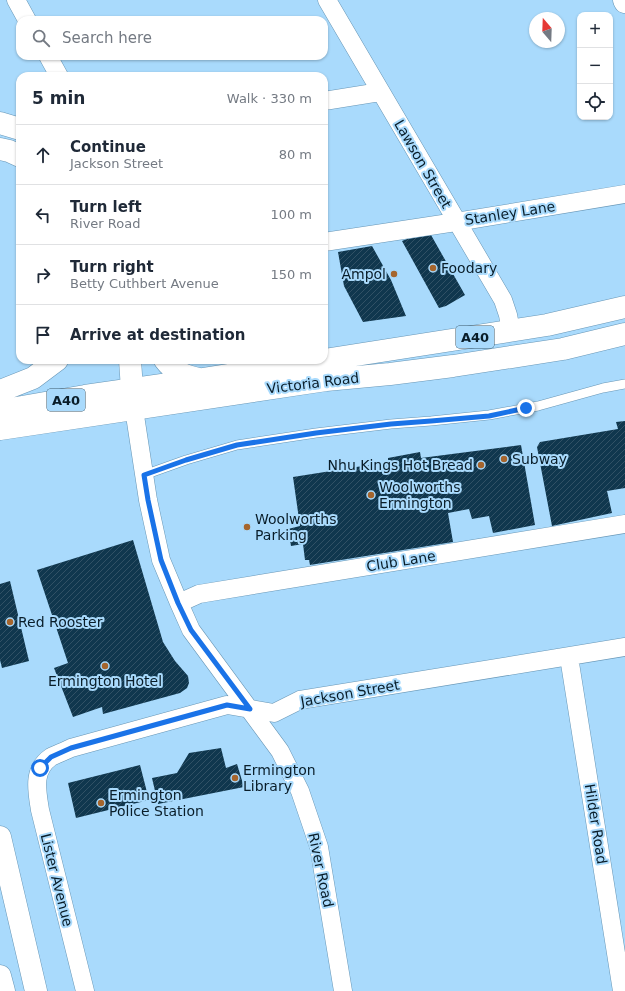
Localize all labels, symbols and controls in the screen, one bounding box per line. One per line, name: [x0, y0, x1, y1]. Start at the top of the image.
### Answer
north arrow: [529, 12, 565, 48]
map controls: [577, 12, 613, 120]
button: +: [577, 12, 613, 48]
search box: [16, 16, 328, 60]
icon: search: [30, 27, 52, 49]
text: Search here: [62, 29, 152, 47]
button: −: [577, 48, 613, 84]
button: locate: [577, 84, 613, 120]
text: 5 min: [32, 88, 85, 108]
text: Walk · 330 m: [227, 91, 312, 106]
street label: Lawson Street: [391, 117, 455, 212]
text: Continue: [70, 138, 146, 156]
icon: ahead: [32, 144, 54, 166]
text: 80 m: [279, 147, 312, 162]
text: Jackson Street: [70, 156, 163, 171]
text: Turn left: [70, 198, 142, 216]
street label: Stanley Lane: [464, 198, 556, 228]
icon: left: [32, 204, 54, 226]
text: 100 m: [270, 207, 312, 222]
text: River Road: [70, 216, 140, 231]
text: Turn right: [70, 258, 154, 276]
place label: Foodary: [441, 260, 497, 276]
marker: Foodary: [428, 263, 438, 273]
icon: right: [32, 264, 54, 286]
place label: Ampol: [341, 266, 386, 282]
text: 150 m: [270, 267, 312, 282]
marker: Ampol: [389, 269, 399, 279]
text: Betty Cuthbert Avenue: [70, 276, 219, 291]
icon: arrive: [32, 324, 54, 346]
text: Arrive at destination: [70, 326, 245, 344]
road number: A40: [456, 326, 494, 348]
street label: Victoria Road: [266, 369, 360, 397]
road number: A40: [47, 389, 85, 411]
route end: [517, 399, 535, 417]
place label: Subway: [512, 451, 567, 467]
marker: Subway: [499, 454, 509, 464]
place label: Nhu Kings Hot Bread: [328, 457, 473, 473]
marker: Nhu Kings Hot Bread: [476, 460, 486, 470]
place label: Woolworths Ermington: [379, 479, 460, 511]
marker: Woolworths Ermington: [366, 490, 376, 500]
place label: Woolworths Parking: [255, 511, 336, 543]
marker: Woolworths Parking: [242, 522, 252, 532]
street label: Club Lane: [365, 548, 437, 574]
place label: Red Rooster: [18, 614, 103, 630]
marker: Red Rooster: [5, 617, 15, 627]
marker: Ermington Hotel: [100, 661, 110, 671]
place label: Ermington Hotel: [48, 673, 162, 689]
street label: Jackson Street: [298, 676, 401, 710]
route start: [31, 759, 49, 777]
place label: Ermington Library: [243, 762, 316, 794]
marker: Ermington Library: [230, 773, 240, 783]
street label: Hilder Road: [582, 783, 610, 865]
place label: Ermington Police Station: [109, 787, 204, 819]
marker: Ermington Police Station: [96, 798, 106, 808]
street label: River Road: [305, 831, 337, 909]
street label: Lister Avenue: [38, 832, 76, 928]

